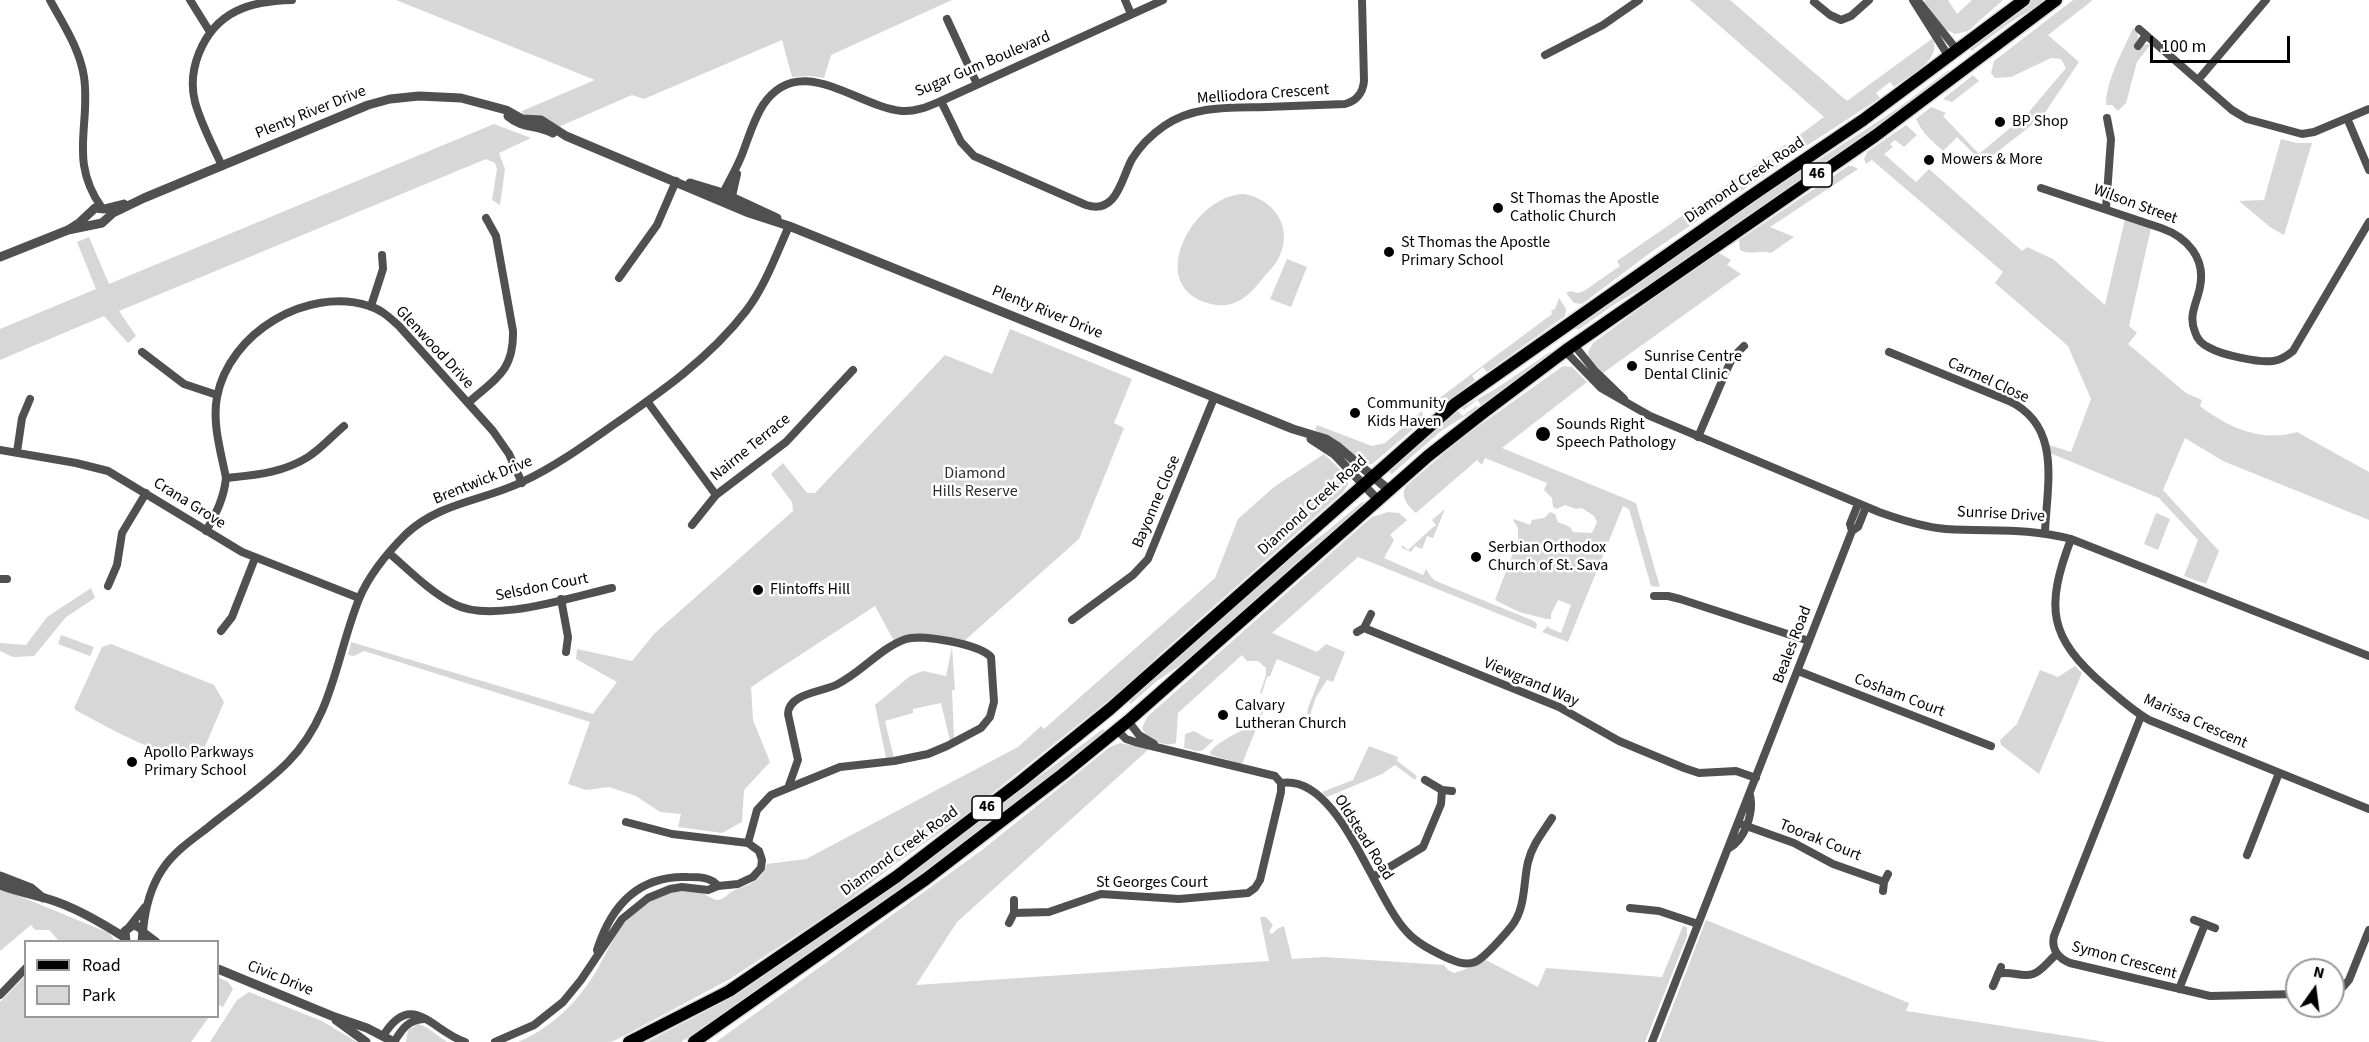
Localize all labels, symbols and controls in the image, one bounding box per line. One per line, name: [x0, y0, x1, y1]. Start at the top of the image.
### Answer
scale bar: [2153, 24, 2292, 62]
street label: Sugar Gum Boulevard: [912, 28, 1054, 102]
text: 100 m: [2161, 34, 2206, 59]
street label: Melliodora Crescent: [1196, 81, 1330, 109]
street label: Plenty River Drive: [253, 82, 369, 144]
place label: BP Shop: [2012, 112, 2068, 132]
marker: BP Shop: [1993, 115, 2007, 129]
street label: Diamond Creek Road: [1681, 134, 1809, 228]
place label: Mowers & More: [1941, 150, 2043, 170]
marker: Mowers & More: [1922, 153, 1936, 167]
road number: 46: [1802, 163, 1832, 187]
street label: Wilson Street: [2090, 181, 2180, 229]
place label: St Thomas the Apostle Catholic Church: [1510, 189, 1659, 227]
marker: St Thomas the Apostle Catholic Church: [1491, 201, 1505, 215]
place label: St Thomas the Apostle Primary School: [1401, 233, 1550, 271]
marker: St Thomas the Apostle Primary School: [1382, 245, 1396, 259]
street label: Plenty River Drive: [989, 282, 1105, 344]
street label: Glenwood Drive: [391, 303, 477, 393]
place label: Sunrise Centre Dental Clinic: [1644, 347, 1742, 385]
street label: Carmel Close: [1944, 354, 2032, 408]
marker: Sunrise Centre Dental Clinic: [1625, 359, 1639, 373]
place label: Community Kids Haven: [1367, 394, 1446, 432]
marker: Community Kids Haven: [1348, 406, 1362, 420]
street label: Nairne Terrace: [707, 410, 795, 486]
place label: Sounds Right Speech Pathology: [1556, 415, 1676, 453]
marker: Sounds Right Speech Pathology: [1534, 425, 1552, 443]
street label: Brentwick Drive: [431, 452, 535, 510]
street label: Diamond Creek Road: [1254, 452, 1372, 560]
street label: Bayonne Close: [1129, 453, 1185, 551]
park label: Diamond Hills Reserve: [932, 464, 1018, 502]
street label: Crana Grove: [149, 474, 229, 534]
street label: Sunrise Drive: [1957, 503, 2045, 527]
place label: Serbian Orthodox Church of St. Sava: [1488, 538, 1608, 576]
marker: Serbian Orthodox Church of St. Sava: [1469, 550, 1483, 564]
street label: Selsdon Court: [494, 570, 590, 606]
place label: Flintoffs Hill: [770, 580, 850, 600]
marker: Flintoffs Hill: [751, 583, 765, 597]
street label: Beales Road: [1769, 604, 1817, 686]
street label: Viewgrand Way: [1480, 654, 1582, 712]
street label: Cosham Court: [1851, 670, 1947, 722]
street label: Marissa Crescent: [2140, 690, 2250, 754]
place label: Calvary Lutheran Church: [1235, 696, 1346, 734]
marker: Calvary Lutheran Church: [1216, 708, 1230, 722]
place label: Apollo Parkways Primary School: [144, 743, 254, 781]
marker: Apollo Parkways Primary School: [125, 755, 139, 769]
street label: Oldstead Road: [1329, 792, 1397, 884]
road number: 46: [972, 796, 1002, 820]
street label: Diamond Creek Road: [838, 803, 962, 901]
street label: Toorak Court: [1776, 816, 1864, 866]
street label: St Georges Court: [1096, 873, 1208, 893]
street label: Symon Crescent: [2069, 938, 2179, 984]
legend: [24, 940, 219, 1018]
text: Road: [82, 953, 121, 978]
street label: Civic Drive: [244, 957, 316, 1001]
north arrow: [2285, 958, 2345, 1018]
text: N: [2311, 961, 2327, 984]
text: Park: [82, 983, 116, 1008]

